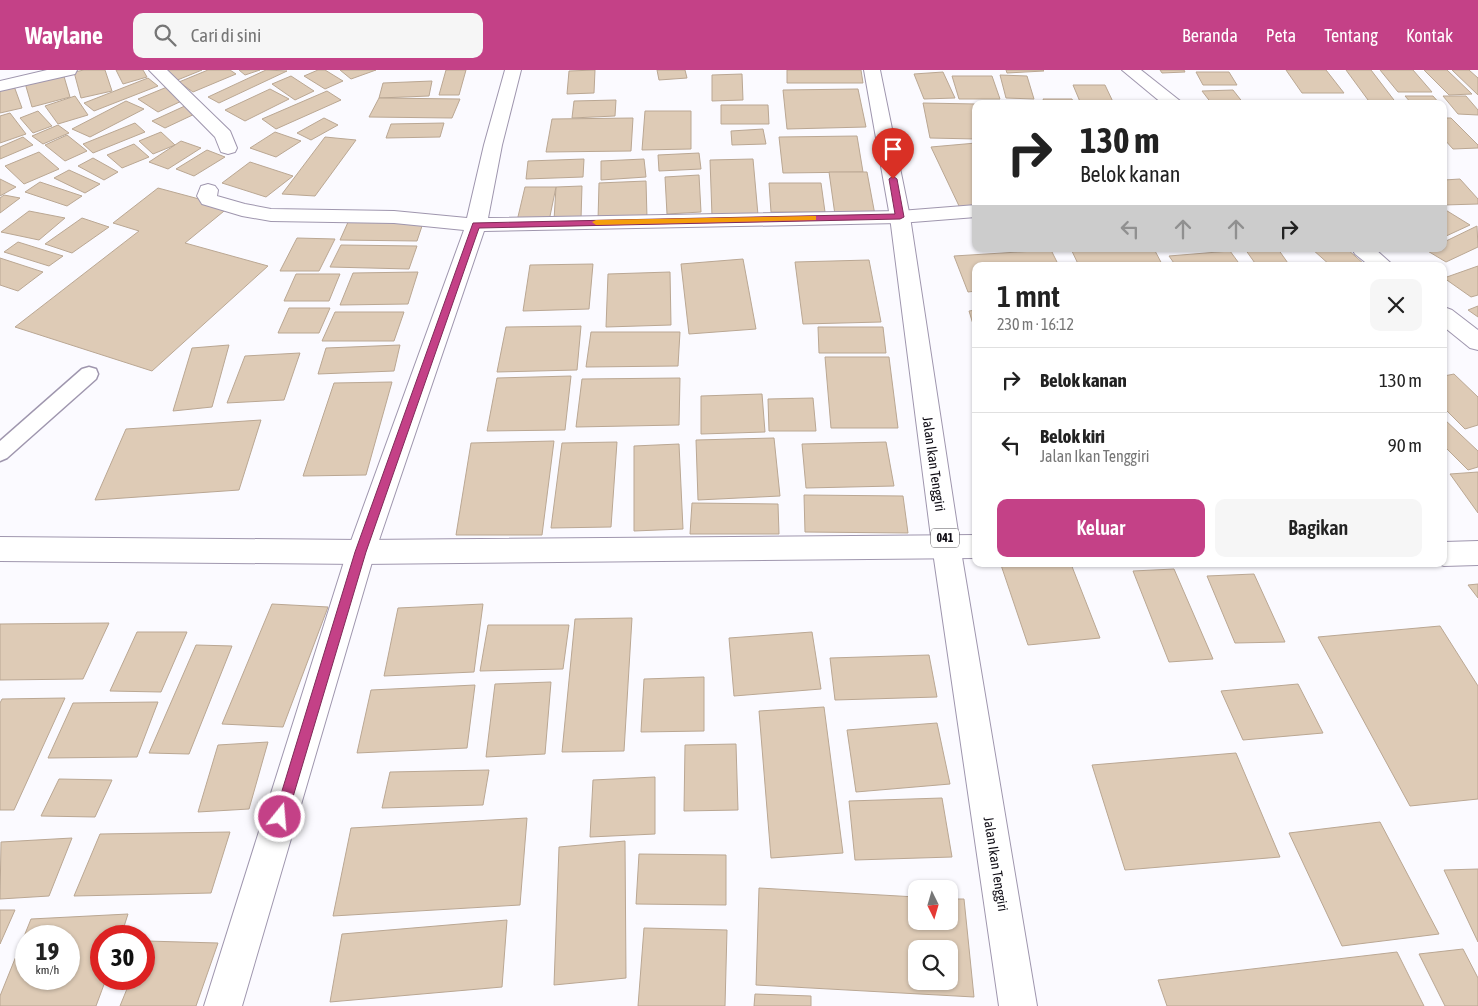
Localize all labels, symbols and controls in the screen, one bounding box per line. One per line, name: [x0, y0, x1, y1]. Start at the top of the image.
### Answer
search box: [133, 13, 483, 58]
icon: search: [151, 21, 179, 49]
text: Waylane: [25, 22, 103, 49]
text: Cari di sini: [191, 24, 261, 46]
text: Beranda: [1182, 25, 1238, 46]
text: Peta: [1266, 25, 1296, 46]
text: Tentang: [1324, 25, 1378, 46]
text: Kontak: [1406, 25, 1453, 46]
icon: right: [997, 120, 1062, 185]
text: 130 m: [1080, 120, 1159, 160]
pin: [872, 128, 914, 179]
icon: arrive: [879, 135, 907, 163]
text: Belok kanan: [1080, 161, 1181, 187]
icon: left: [1116, 215, 1144, 243]
icon: ahead: [1169, 215, 1197, 243]
icon: ahead: [1222, 215, 1250, 243]
icon: right: [1275, 215, 1303, 243]
text: 1 mnt: [997, 279, 1060, 313]
button: close: [1370, 279, 1422, 331]
text: 230 m · 16:12: [997, 315, 1074, 333]
icon: right: [997, 366, 1025, 394]
text: Belok kanan: [1040, 369, 1127, 391]
text: 130 m: [1379, 369, 1422, 391]
street label: Jalan Ikan Tenggiri: [919, 416, 949, 512]
text: Belok kiri: [1040, 425, 1105, 447]
icon: left: [997, 431, 1025, 459]
text: 90 m: [1388, 434, 1422, 456]
text: Jalan Ikan Tenggiri: [1040, 447, 1149, 465]
button: Keluar: [997, 499, 1205, 557]
button: Bagikan: [1215, 499, 1422, 557]
road number: 041: [931, 528, 959, 548]
position arrow: [253, 790, 305, 842]
street label: Jalan Ikan Tenggiri: [981, 816, 1011, 912]
north arrow: [908, 880, 958, 930]
map controls: [908, 880, 958, 990]
speed limit sign: 30: [90, 925, 155, 990]
text: 19: [36, 937, 59, 965]
button: search: [908, 940, 958, 990]
text: km/h: [36, 963, 59, 977]

